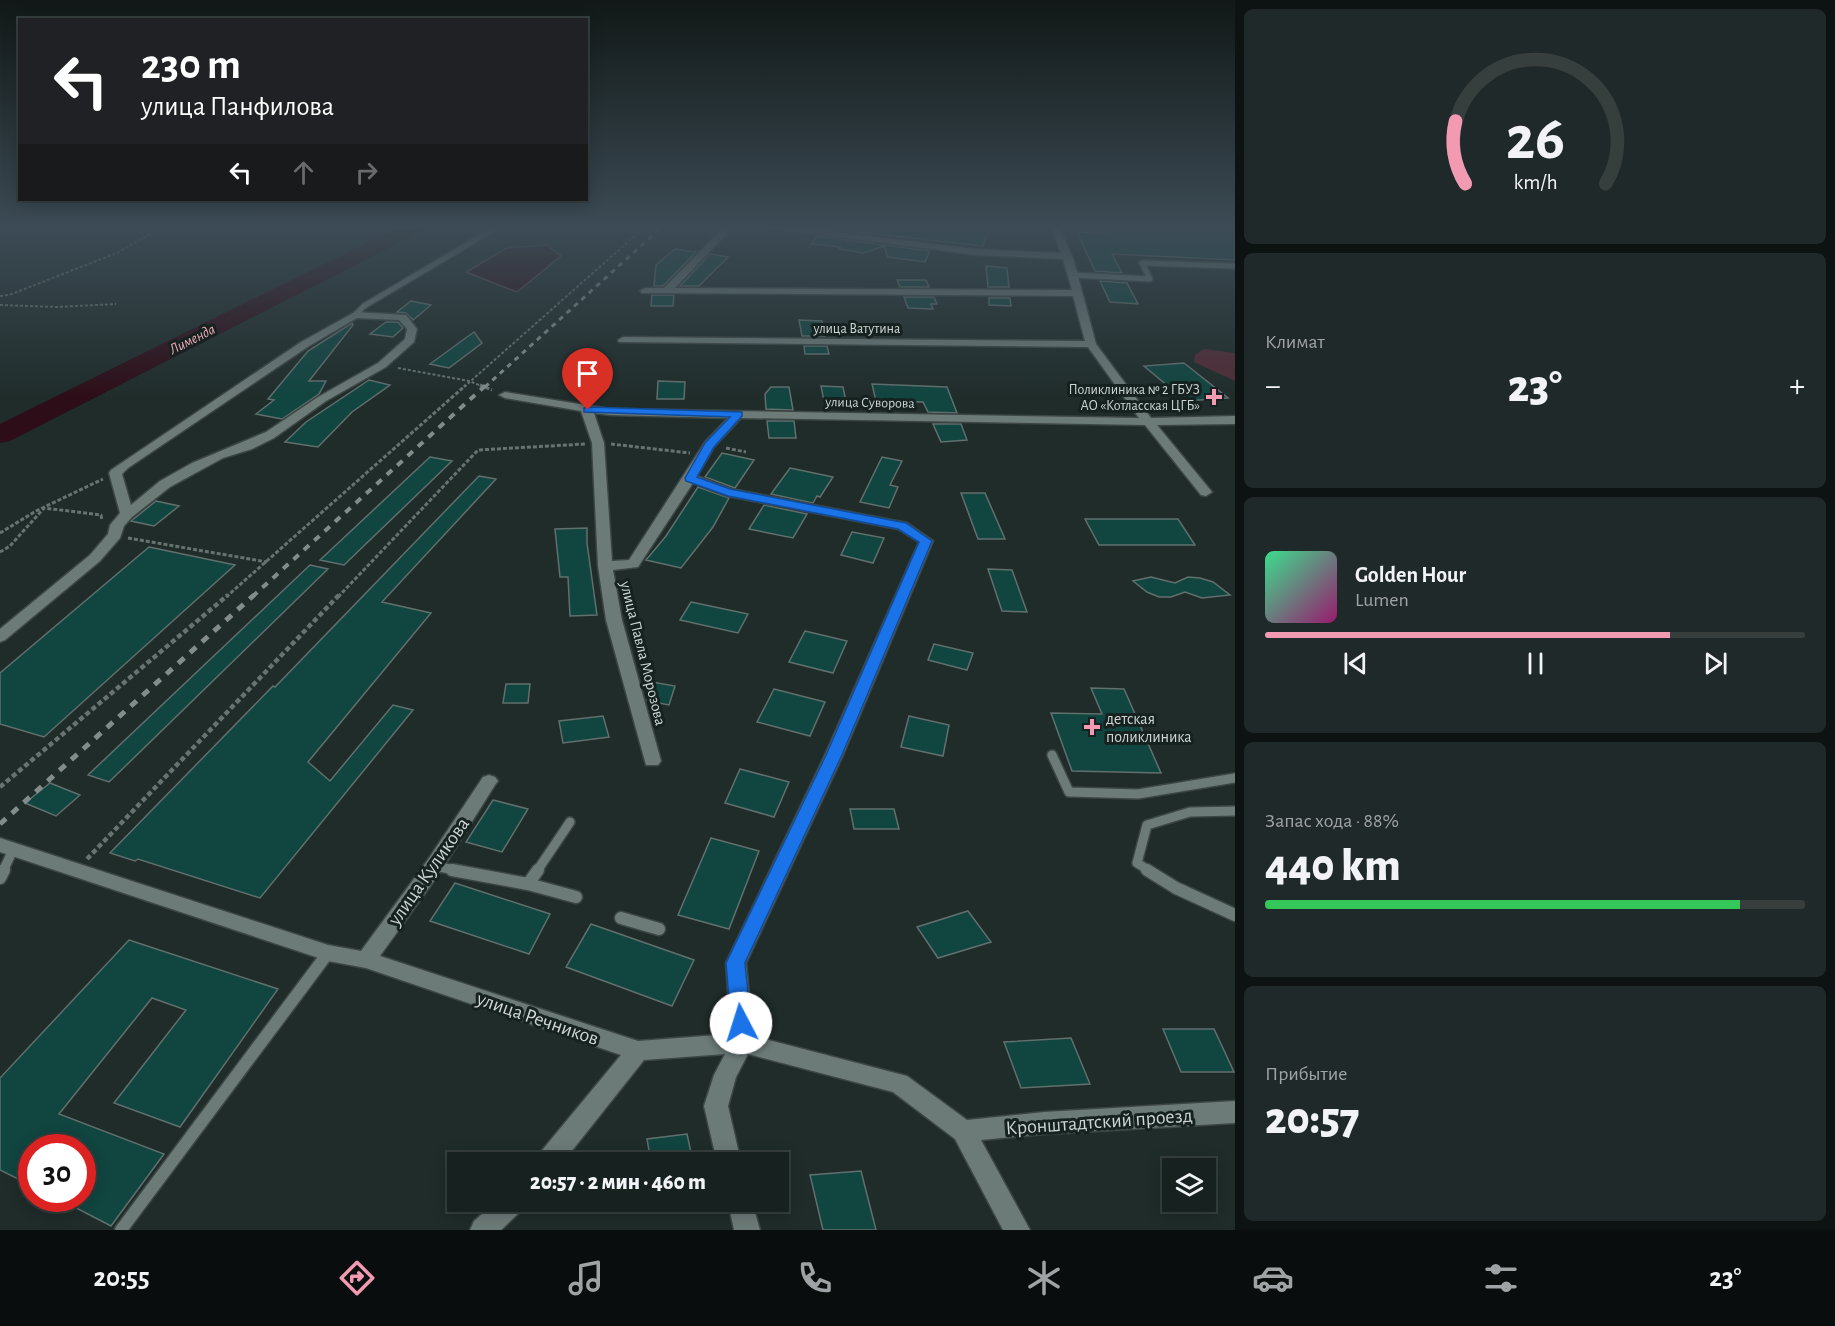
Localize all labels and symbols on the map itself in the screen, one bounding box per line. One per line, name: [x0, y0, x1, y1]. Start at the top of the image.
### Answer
water label: Лименда: [166, 322, 218, 358]
street label: улица Ватутина: [813, 322, 901, 336]
pin: [562, 348, 613, 410]
place label: Поликлиника № 2 ГБУЗ АО «Котласская ЦГБ»: [1069, 383, 1200, 413]
marker: Поликлиника № 2 ГБУЗ АО «Котласская ЦГБ»: [1205, 388, 1223, 406]
street label: улица Суворова: [824, 395, 915, 411]
street label: улица Павла Морозова: [616, 578, 669, 727]
place label: детская поликлиника: [1106, 711, 1192, 745]
marker: детская поликлиника: [1083, 718, 1101, 736]
street label: улица Куликова: [384, 814, 473, 930]
street label: улица Речников: [473, 988, 601, 1049]
position arrow: [709, 991, 773, 1055]
street label: Кронштадтский проезд: [1005, 1105, 1193, 1139]
speed limit sign: 30: [18, 1134, 96, 1212]

